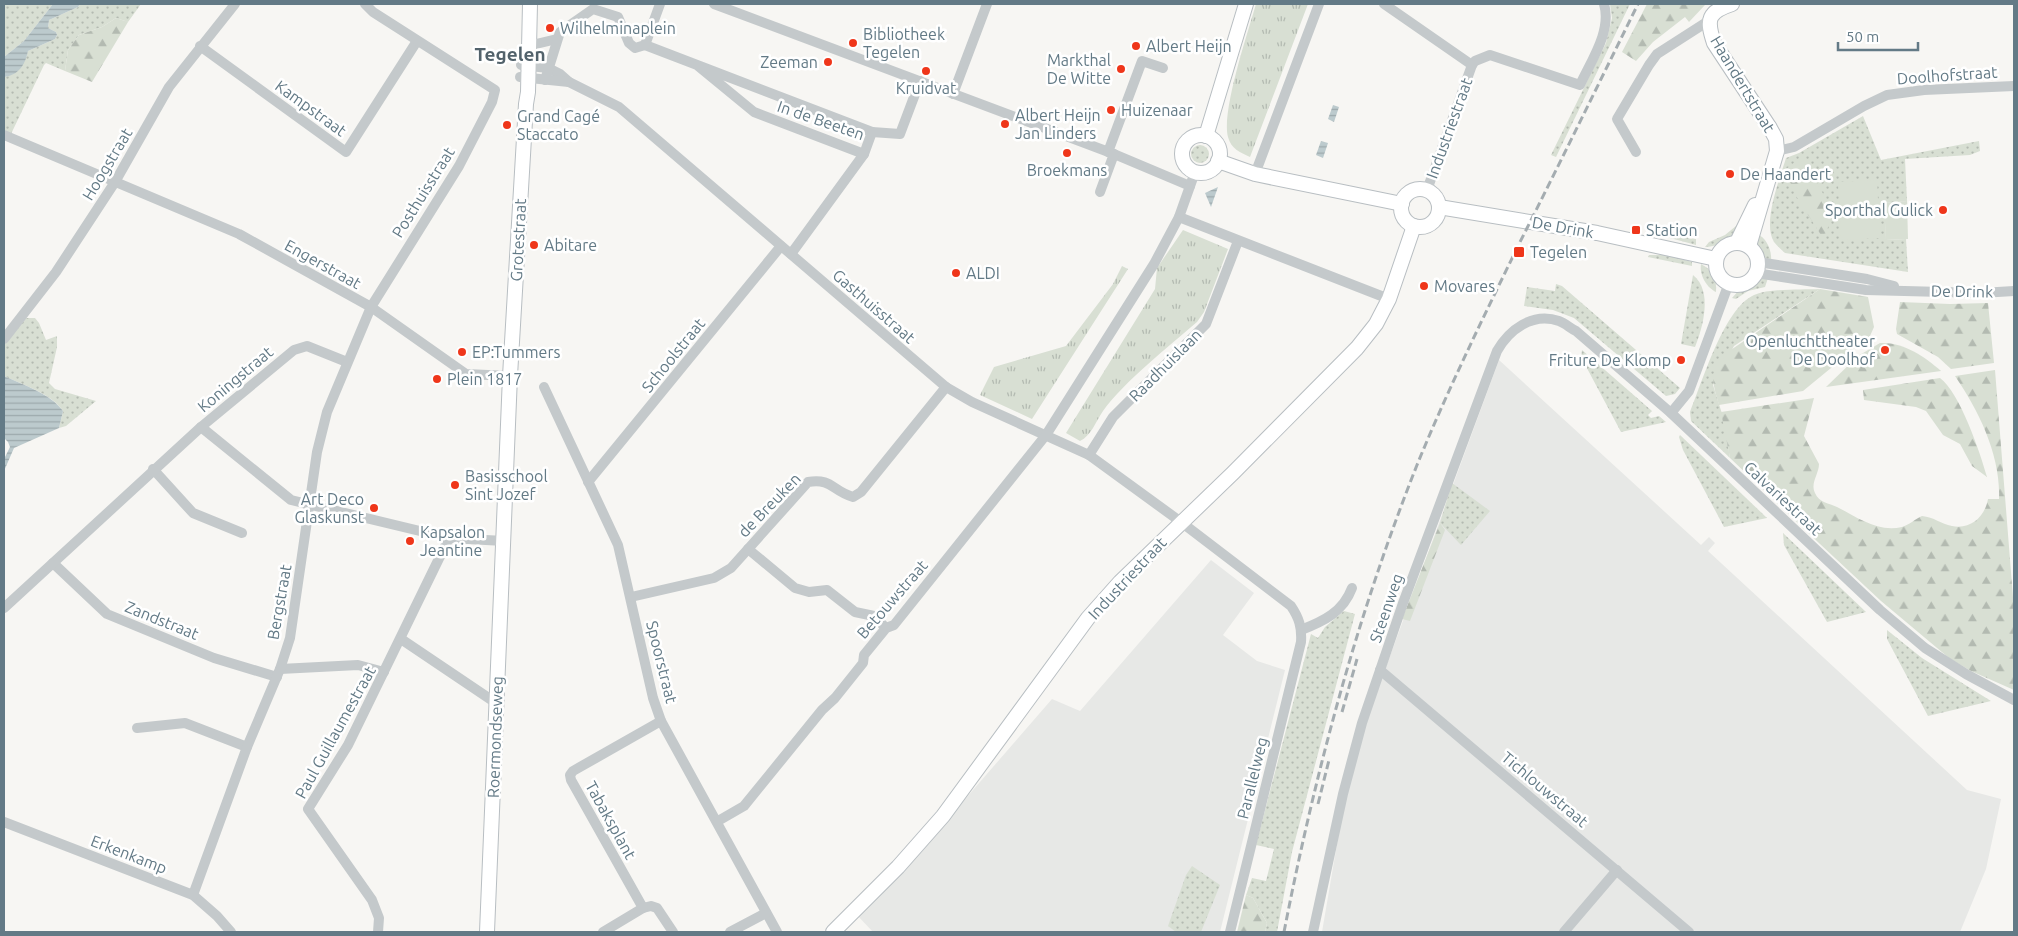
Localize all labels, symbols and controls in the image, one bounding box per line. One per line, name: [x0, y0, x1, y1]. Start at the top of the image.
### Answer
place label: Wilhelminaplein: [560, 19, 676, 37]
scale bar: [1838, 20, 1918, 52]
marker: Wilhelminaplein: [544, 22, 556, 34]
place label: Bibliotheek Tegelen: [863, 25, 945, 61]
text: 50 m: [1846, 28, 1879, 45]
street label: Haandertstraat: [1707, 33, 1779, 136]
marker: Bibliotheek Tegelen: [847, 37, 859, 49]
place label: Albert Heijn: [1146, 37, 1232, 55]
marker: Albert Heijn: [1130, 40, 1142, 52]
district label: Tegelen: [475, 43, 546, 65]
place label: Markthal De Witte: [1047, 51, 1111, 87]
place label: Zeeman: [760, 53, 818, 71]
marker: Zeeman: [822, 56, 834, 68]
street label: Doolhofstraat: [1896, 62, 1999, 87]
marker: Markthal De Witte: [1115, 63, 1127, 75]
marker: Kruidvat: [920, 65, 932, 77]
street label: Industriestraat: [1422, 75, 1476, 181]
street label: Kampstraat: [272, 76, 350, 140]
place label: Kruidvat: [896, 79, 957, 97]
street label: In de Beeten: [775, 97, 867, 143]
place label: Huizenaar: [1121, 101, 1193, 119]
marker: Huizenaar: [1105, 104, 1117, 116]
place label: Albert Heijn Jan Linders: [1015, 106, 1101, 142]
place label: Grand Cagé Staccato: [517, 107, 600, 143]
marker: Albert Heijn Jan Linders: [999, 118, 1011, 130]
marker: Grand Cagé Staccato: [501, 119, 513, 131]
street label: Hoogstraat: [78, 124, 136, 203]
street label: Posthuisstraat: [388, 143, 458, 240]
marker: Broekmans: [1061, 147, 1073, 159]
place label: Broekmans: [1027, 161, 1107, 179]
place label: De Haandert: [1740, 165, 1832, 183]
marker: De Haandert: [1724, 168, 1736, 180]
street label: Grotestraat: [507, 197, 529, 282]
place label: Sporthal Gulick: [1825, 201, 1933, 219]
marker: Sporthal Gulick: [1937, 204, 1949, 216]
street label: De Drink: [1531, 213, 1595, 241]
place label: Station: [1646, 221, 1698, 239]
marker: Station: [1630, 224, 1642, 236]
street label: Engerstraat: [282, 236, 365, 293]
place label: Abitare: [544, 236, 597, 254]
marker: Abitare: [528, 239, 540, 251]
place label: Tegelen: [1530, 243, 1587, 261]
marker: Tegelen: [1512, 245, 1526, 259]
place label: ALDI: [966, 264, 1000, 282]
street label: Gasthuisstraat: [829, 265, 919, 347]
marker: ALDI: [950, 267, 962, 279]
place label: Movares: [1434, 277, 1495, 295]
marker: Movares: [1418, 280, 1430, 292]
street label: De Drink: [1931, 281, 1993, 301]
street label: Schoolstraat: [638, 314, 709, 396]
street label: Raadhuislaan: [1125, 325, 1205, 405]
place label: Openluchttheater De Doolhof: [1745, 332, 1876, 368]
street label: Koningstraat: [194, 342, 277, 416]
place label: EP:Tummers: [472, 343, 560, 361]
marker: Openluchttheater De Doolhof: [1879, 344, 1891, 356]
marker: EP:Tummers: [456, 346, 468, 358]
place label: Friture De Klomp: [1549, 351, 1671, 369]
marker: Friture De Klomp: [1675, 354, 1687, 366]
place label: Plein 1817: [447, 370, 522, 388]
marker: Plein 1817: [431, 373, 443, 385]
street label: Calvariestraat: [1741, 458, 1826, 539]
place label: Basisschool Sint Jozef: [465, 467, 548, 503]
street label: de Breuken: [734, 469, 804, 541]
marker: Basisschool Sint Jozef: [449, 479, 461, 491]
place label: Art Deco Glaskunst: [294, 490, 365, 526]
marker: Art Deco Glaskunst: [368, 502, 380, 514]
place label: Kapsalon Jeantine: [420, 523, 485, 559]
street label: Industriestraat: [1084, 533, 1170, 623]
marker: Kapsalon Jeantine: [404, 535, 416, 547]
street label: Betouwstraat: [853, 556, 931, 642]
street label: Bergstraat: [264, 562, 295, 641]
street label: Steenweg: [1366, 571, 1406, 645]
street label: Zandstraat: [123, 597, 202, 643]
street label: Spoorstraat: [643, 619, 681, 706]
street label: Paul Guillaumestraat: [291, 662, 379, 801]
street label: Roermondseweg: [484, 676, 506, 798]
street label: Parallelweg: [1233, 735, 1271, 821]
street label: Tichlouwstraat: [1498, 748, 1592, 831]
street label: Tabaksplant: [582, 778, 640, 863]
street label: Erkenkamp: [88, 831, 170, 877]

